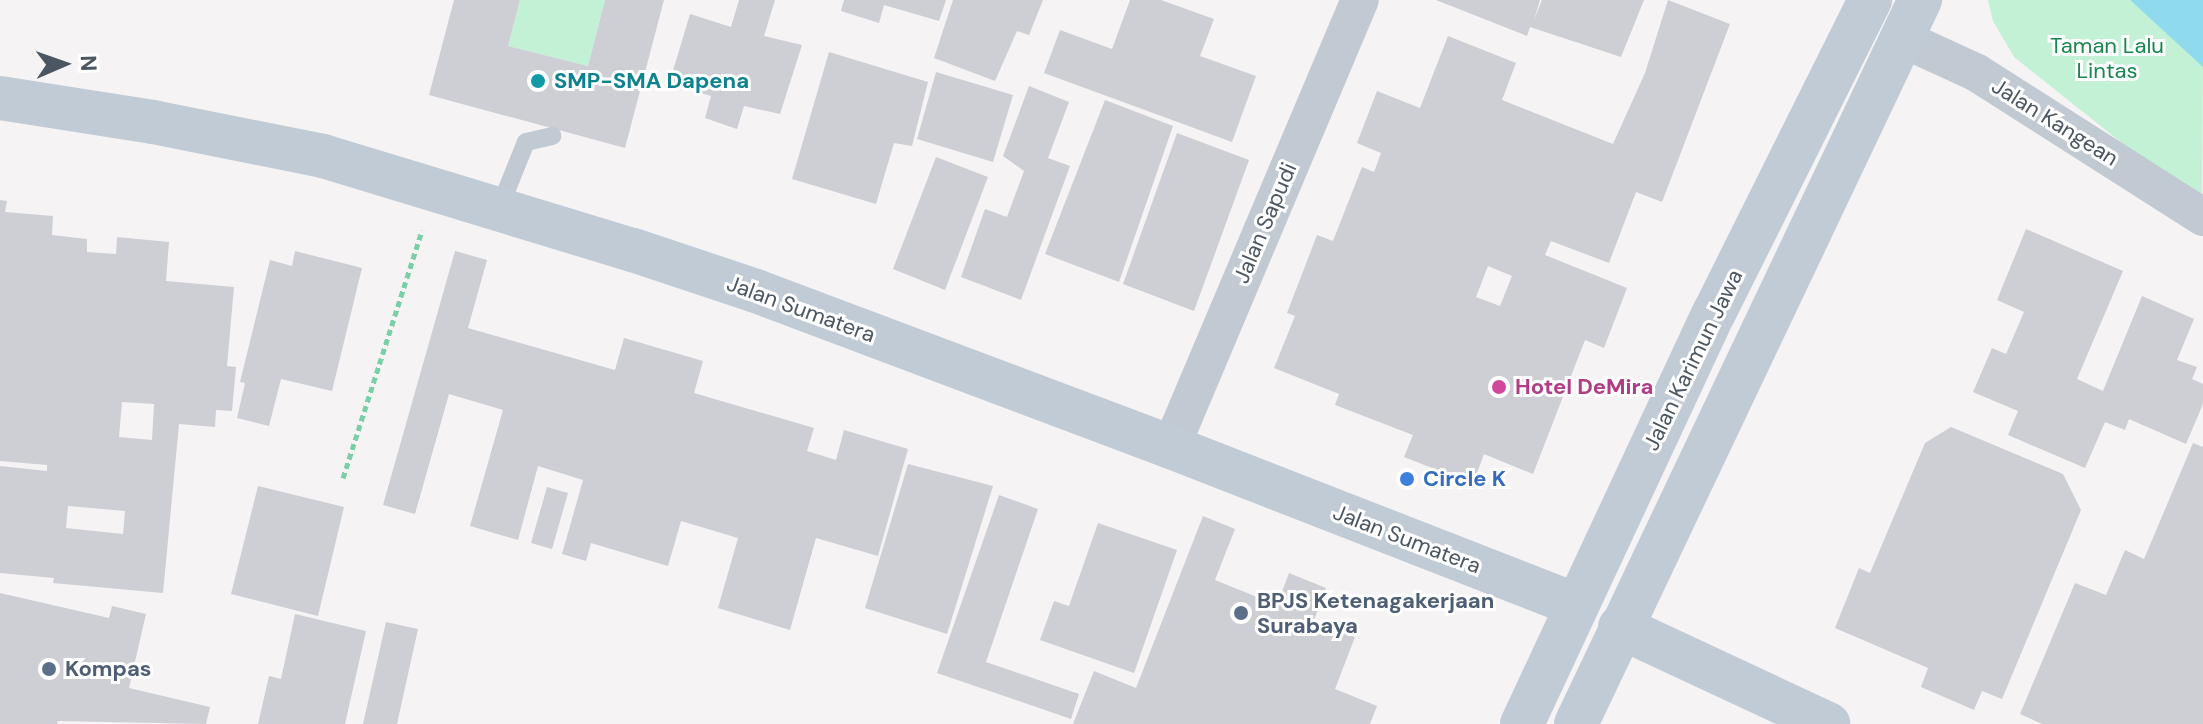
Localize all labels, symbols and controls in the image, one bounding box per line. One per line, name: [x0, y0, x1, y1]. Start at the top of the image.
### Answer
north arrow: [24, 24, 104, 104]
park label: Taman Lalu Lintas: [2050, 32, 2164, 84]
text: N: [74, 55, 103, 72]
place label: SMP-SMA Dapena: [554, 68, 749, 94]
marker: SMP-SMA Dapena: [529, 72, 547, 90]
street label: Jalan Kangean: [1987, 73, 2123, 171]
street label: Jalan Sapudi: [1228, 159, 1302, 287]
street label: Jalan Karimun Jawa: [1638, 265, 1748, 455]
street label: Jalan Sumatera: [723, 270, 879, 348]
place label: Hotel DeMira: [1515, 374, 1653, 400]
marker: Hotel DeMira: [1490, 378, 1508, 396]
place label: Circle K: [1423, 466, 1506, 492]
marker: Circle K: [1398, 470, 1416, 488]
street label: Jalan Sumatera: [1330, 499, 1484, 579]
place label: BPJS Ketenagakerjaan Surabaya: [1257, 587, 1494, 638]
marker: BPJS Ketenagakerjaan Surabaya: [1232, 604, 1250, 622]
place label: Kompas: [65, 656, 152, 682]
marker: Kompas: [40, 660, 58, 678]

